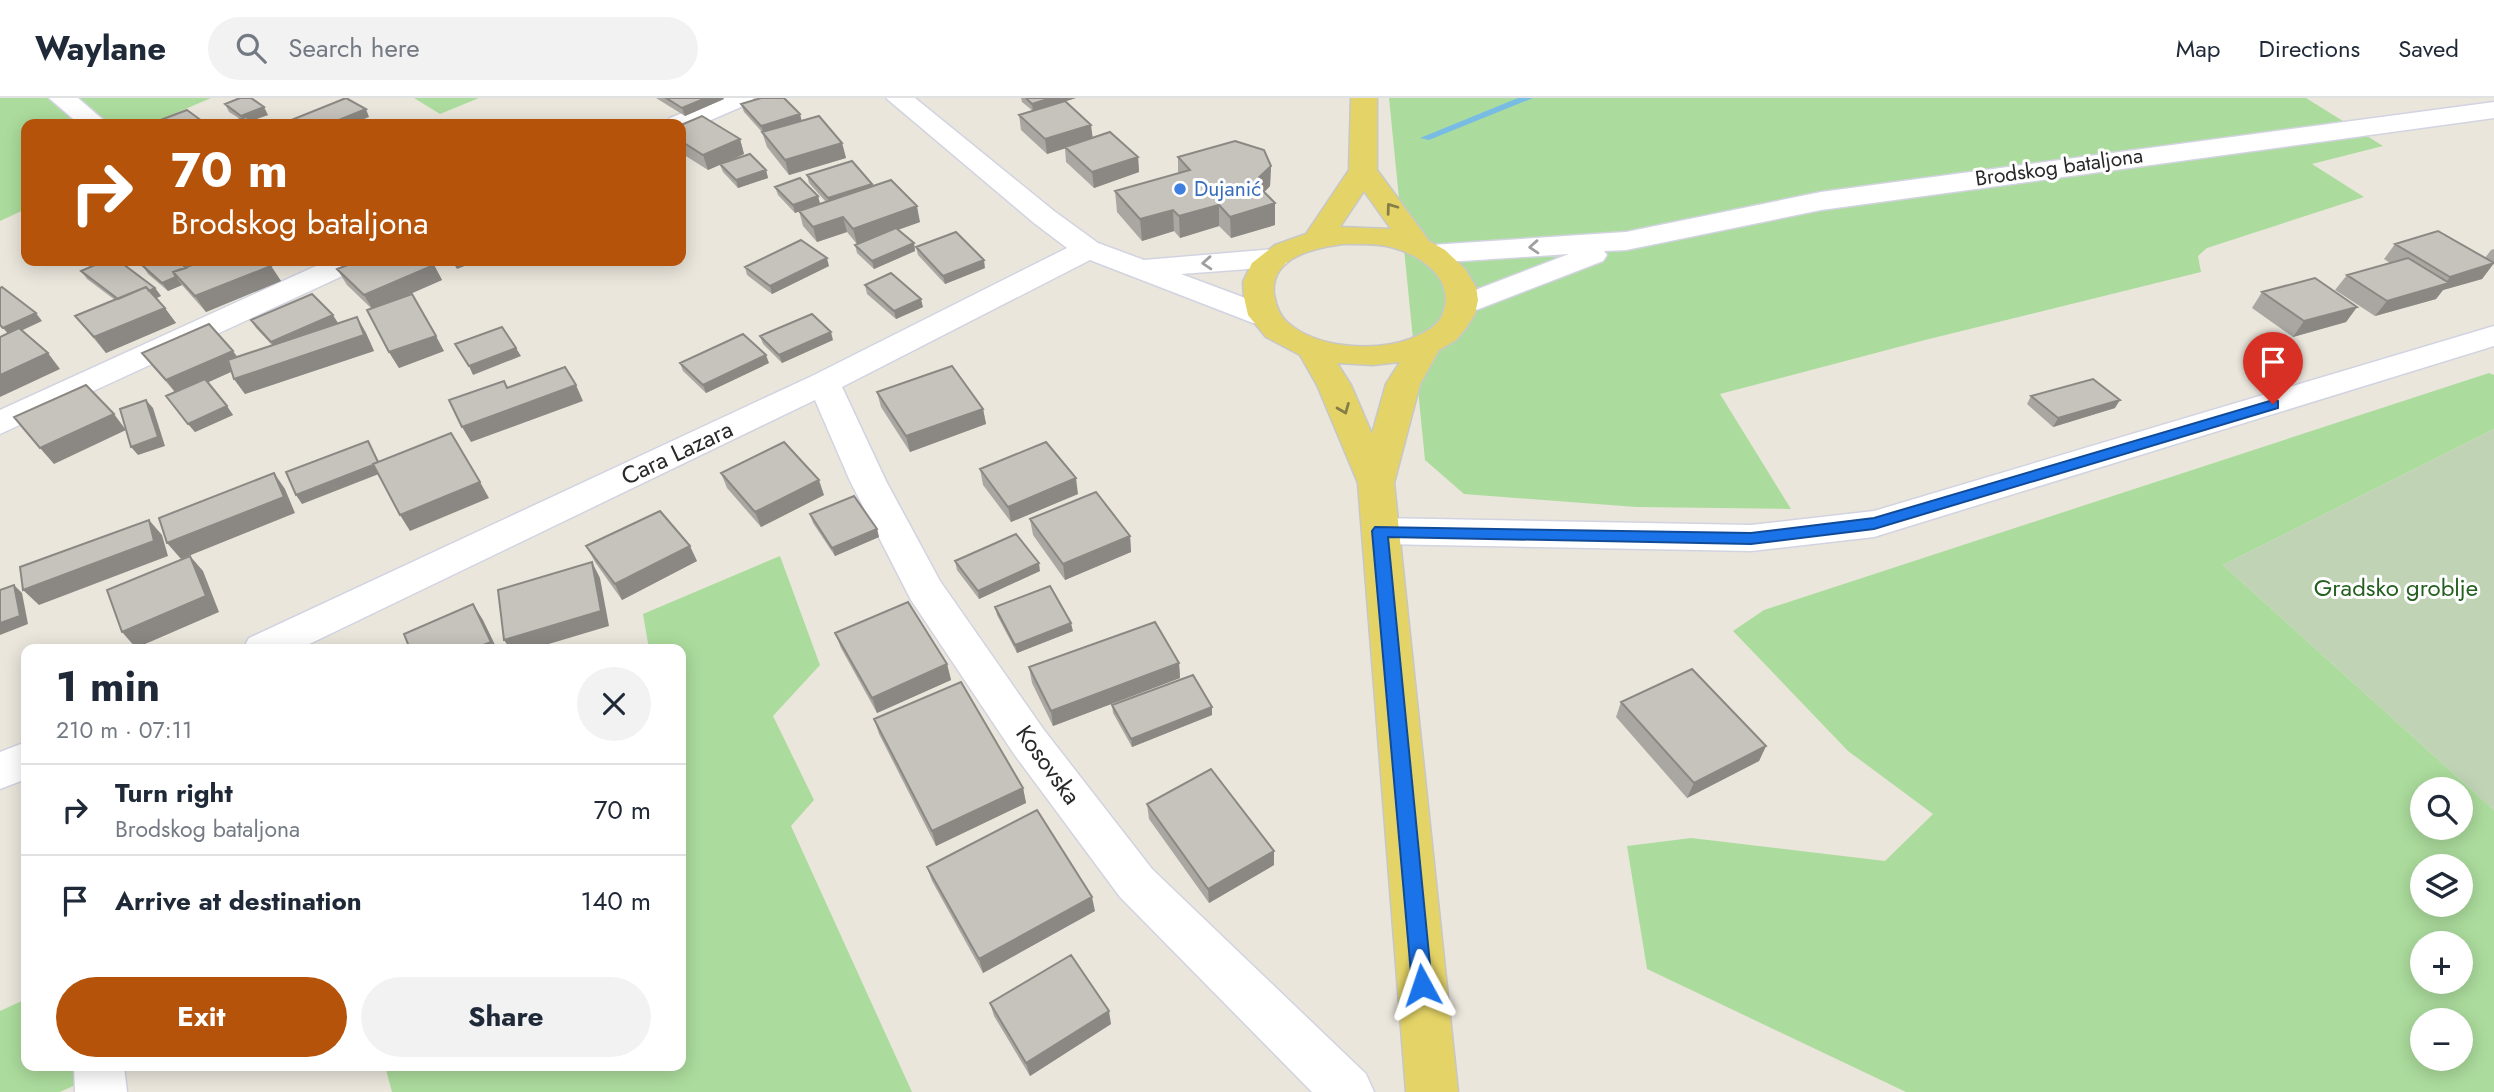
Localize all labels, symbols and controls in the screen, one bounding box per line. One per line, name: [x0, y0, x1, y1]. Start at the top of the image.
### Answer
search box: [208, 17, 698, 80]
text: Waylane: [35, 25, 166, 72]
icon: search: [232, 29, 270, 67]
text: Search here: [288, 29, 420, 67]
text: Map: [2176, 31, 2221, 66]
text: Directions: [2259, 31, 2360, 66]
text: Saved: [2398, 31, 2459, 66]
text: 70 m: [171, 135, 288, 205]
street label: Brodskog bataljona: [1973, 140, 2145, 194]
icon: right: [56, 147, 147, 238]
place label: Dujanić: [1194, 174, 1261, 204]
marker: Dujanić: [1172, 181, 1188, 197]
text: Brodskog bataljona: [171, 200, 429, 246]
one-way arrow: [1387, 203, 1399, 216]
one-way arrow: [1528, 239, 1539, 254]
one-way arrow: [1201, 255, 1212, 270]
pin: [2243, 332, 2303, 404]
icon: arrive: [2254, 343, 2292, 381]
one-way arrow: [1335, 402, 1349, 414]
street label: Cara Lazara: [615, 411, 738, 494]
park label: Gradsko groblje: [2314, 570, 2478, 605]
text: 1 min: [56, 656, 160, 717]
button: close: [577, 667, 651, 741]
text: 210 m · 07:11: [56, 713, 192, 747]
street label: Kosovska: [1008, 718, 1089, 812]
text: Turn right: [115, 774, 233, 812]
map controls: [2410, 777, 2473, 1071]
button: search: [2410, 777, 2473, 840]
icon: right: [56, 791, 94, 829]
text: 70 m: [594, 791, 651, 829]
text: Brodskog bataljona: [115, 812, 300, 846]
button: layers: [2410, 854, 2473, 917]
icon: arrive: [56, 882, 94, 920]
text: Arrive at destination: [115, 882, 362, 920]
text: 140 m: [580, 882, 651, 920]
button: +: [2410, 931, 2473, 994]
position arrow: [1385, 948, 1459, 1022]
button: Exit: [56, 977, 347, 1057]
button: Share: [361, 977, 651, 1057]
button: −: [2410, 1008, 2473, 1071]

